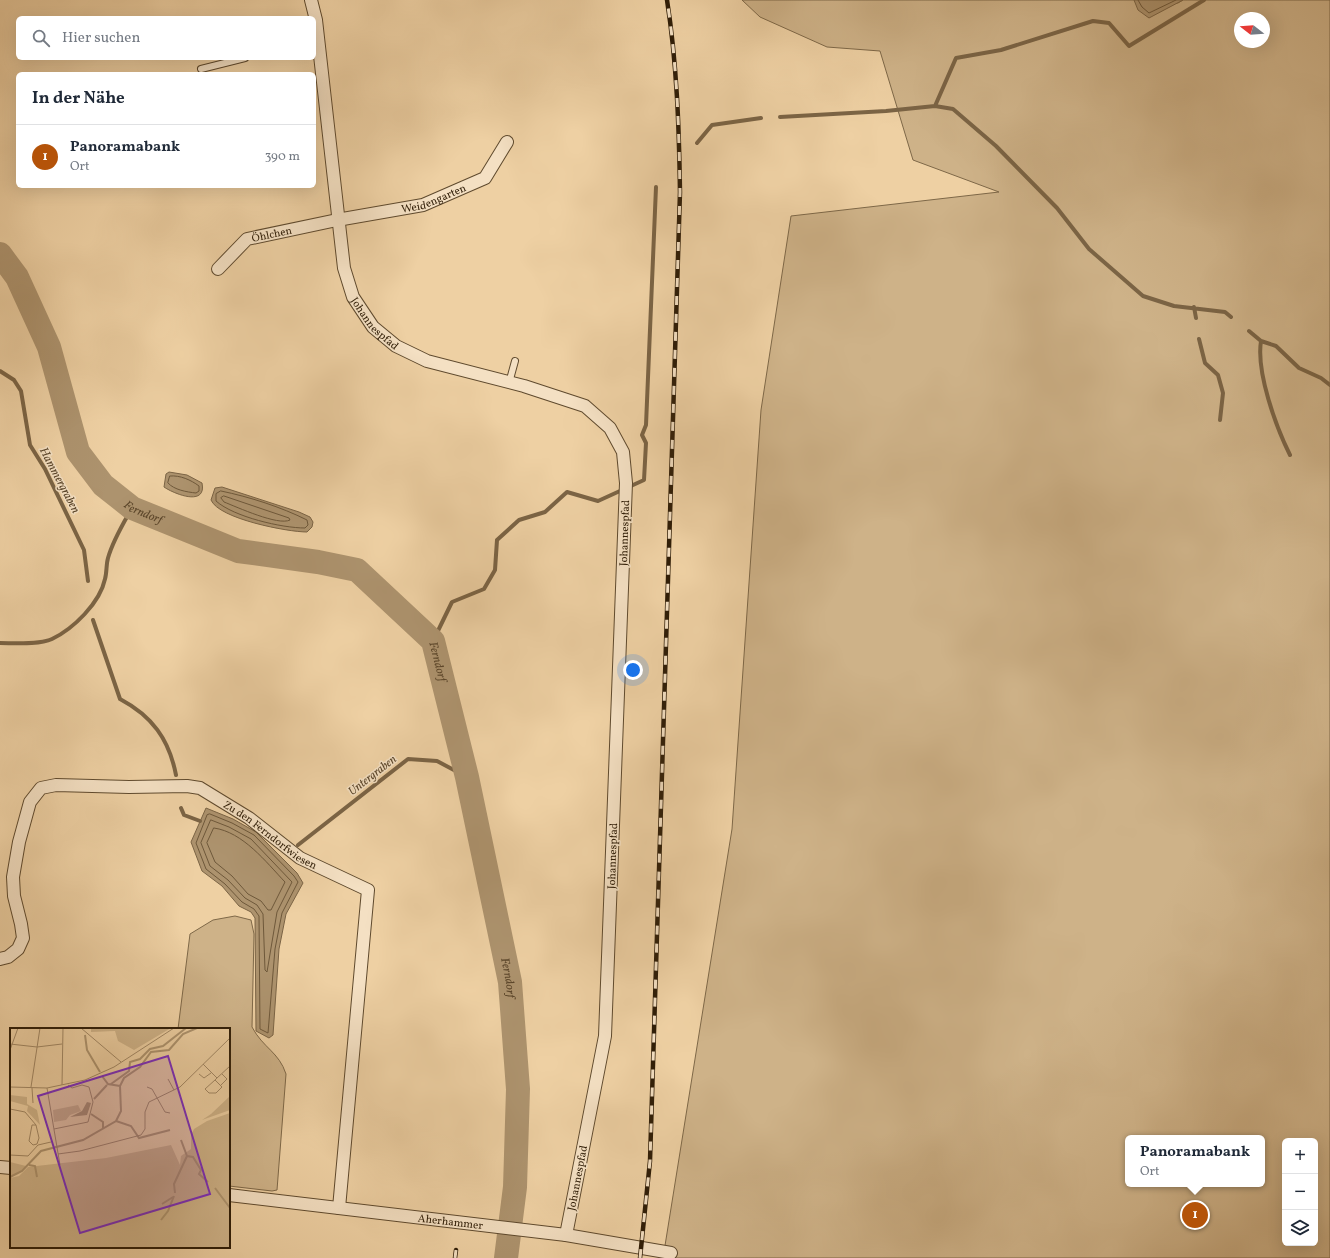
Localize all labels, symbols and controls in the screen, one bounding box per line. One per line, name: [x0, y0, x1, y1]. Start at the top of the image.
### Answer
north arrow: [1234, 12, 1270, 48]
search box: [16, 16, 316, 60]
icon: search: [30, 27, 52, 49]
text: Hier suchen: [62, 28, 140, 49]
text: In der Nähe: [32, 87, 125, 110]
text: Panoramabank: [70, 137, 180, 158]
text: 1: [42, 148, 48, 166]
text: 390 m: [265, 148, 300, 166]
text: Ort: [70, 158, 90, 176]
street label: Weidengarten: [400, 181, 469, 218]
street label: Öhlchen: [250, 224, 294, 247]
street label: Johannespfad: [346, 295, 401, 354]
water label: Hammergraben: [35, 445, 83, 516]
water label: Ferndorf: [120, 497, 167, 529]
street label: Johannespfad: [617, 500, 634, 566]
water label: Ferndorf: [424, 640, 450, 686]
your location: [623, 660, 643, 680]
water label: Untergraben: [345, 752, 400, 800]
street label: Zu den Ferndorfwiesen: [220, 798, 319, 874]
street label: Johannespfad: [605, 823, 622, 889]
water label: Ferndorf: [496, 956, 518, 1001]
inset map: [10, 1028, 230, 1248]
popup: [1125, 1135, 1265, 1187]
map controls: [1282, 1138, 1318, 1246]
button: +: [1282, 1138, 1318, 1174]
text: Panoramabank: [1140, 1142, 1250, 1163]
street label: Johannespfad: [565, 1144, 592, 1212]
text: Ort: [1140, 1163, 1159, 1181]
button: −: [1282, 1174, 1318, 1210]
pin: 1: [1182, 1200, 1208, 1230]
button: layers: [1282, 1210, 1318, 1246]
street label: Aherhammer: [417, 1211, 484, 1234]

